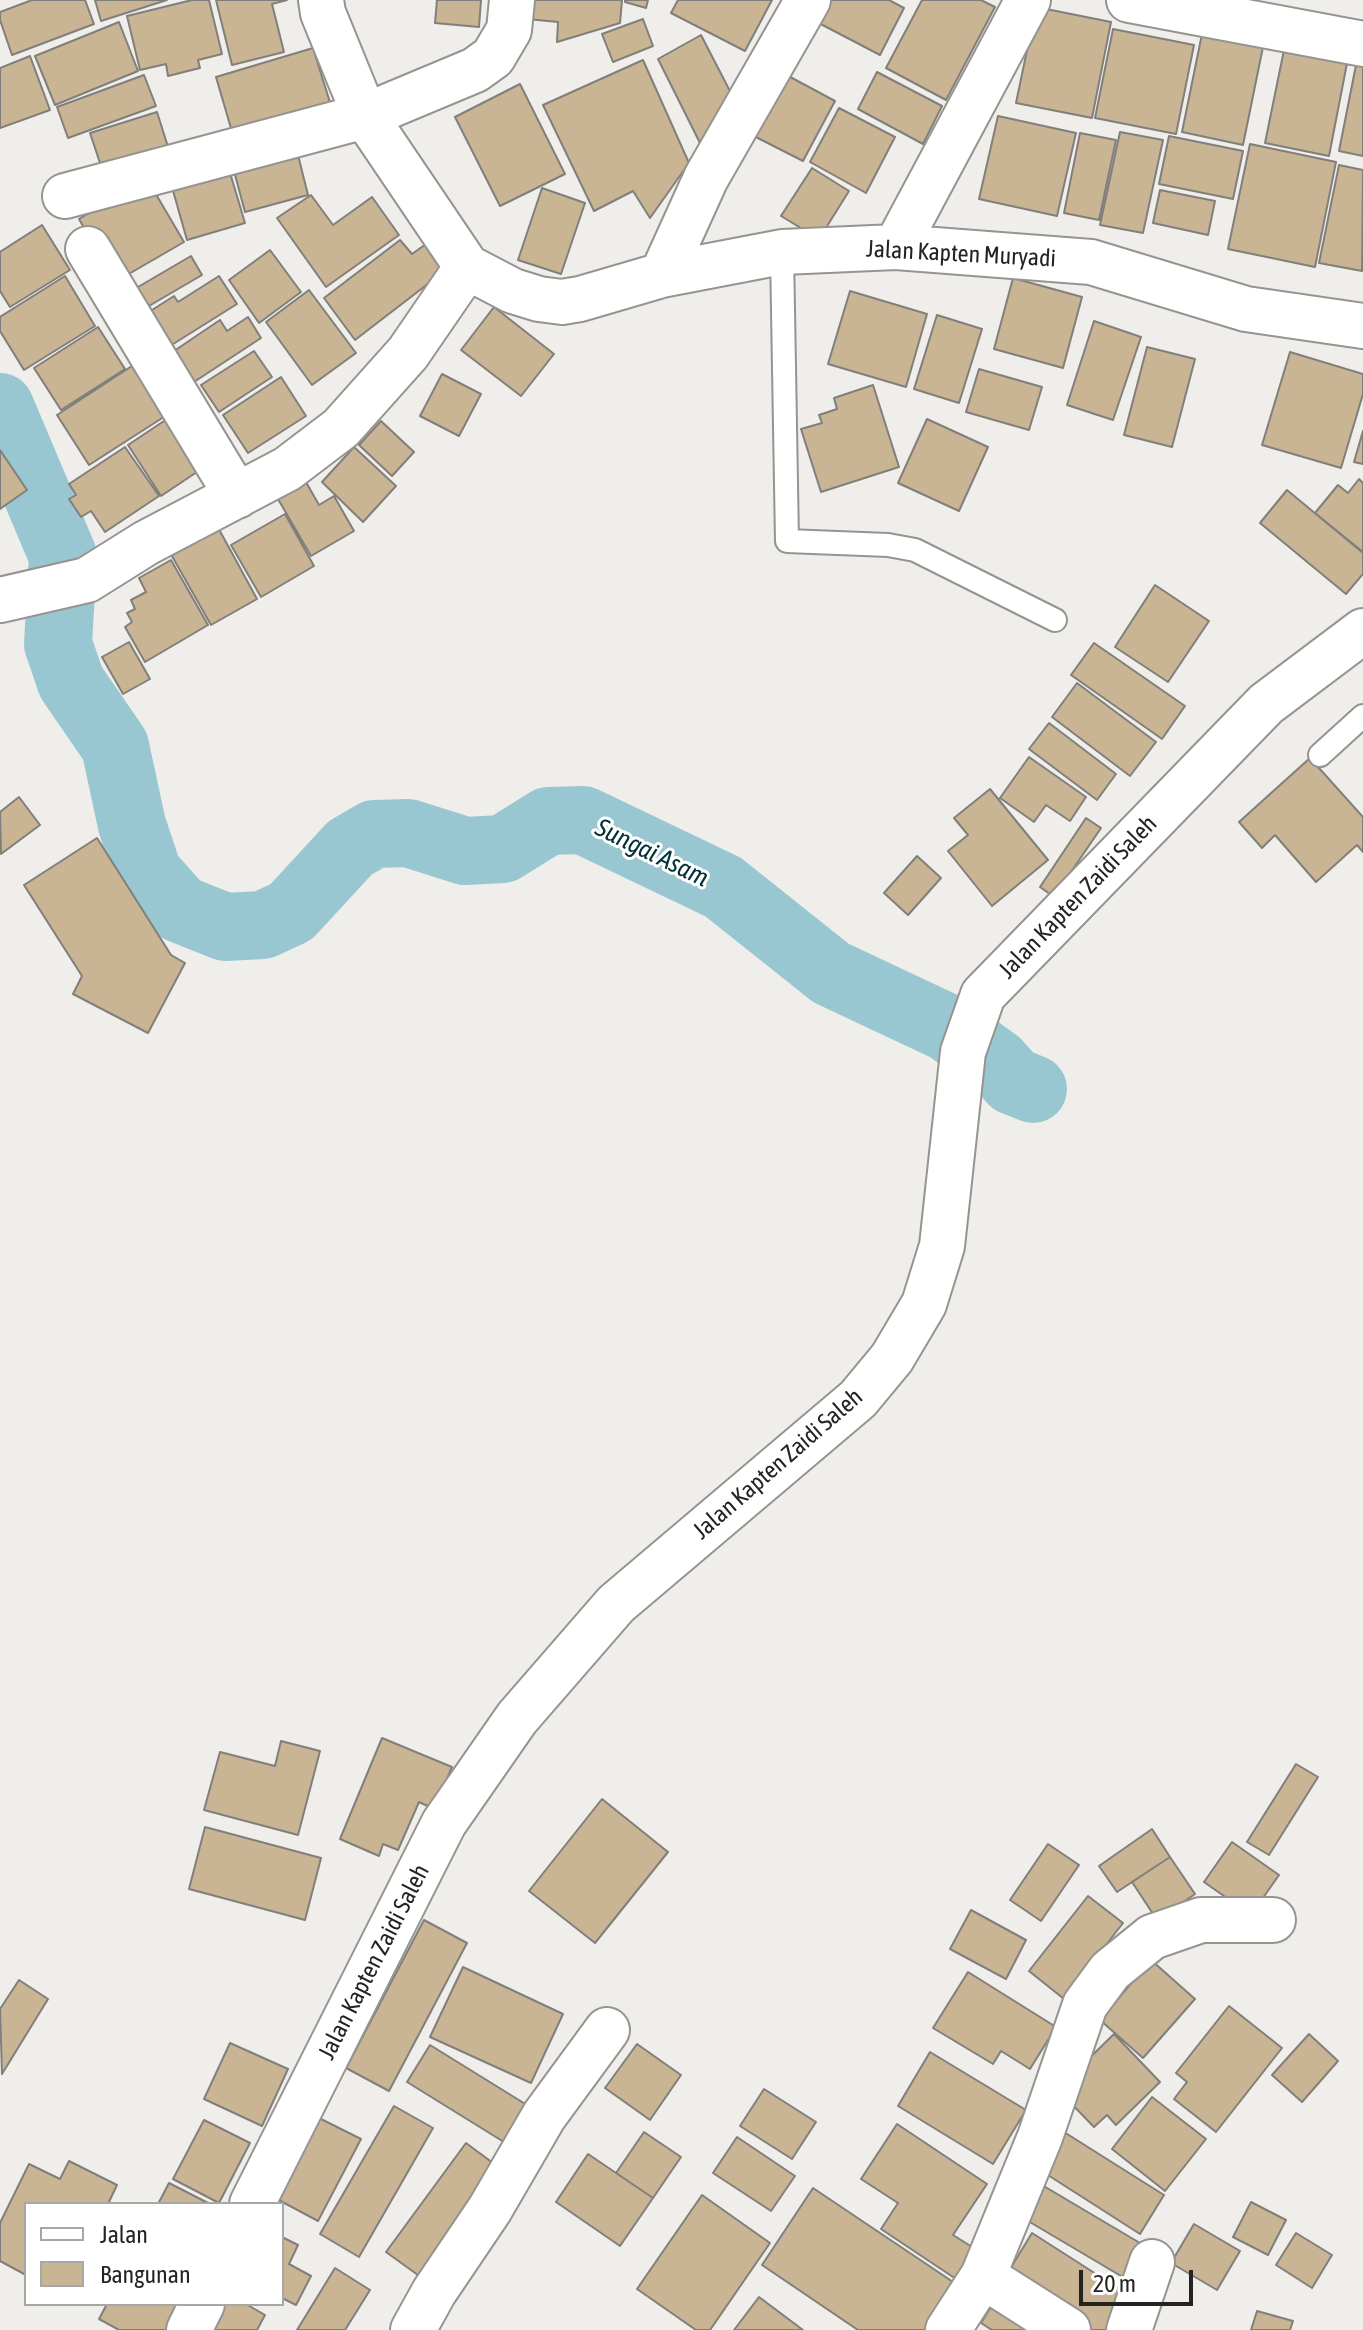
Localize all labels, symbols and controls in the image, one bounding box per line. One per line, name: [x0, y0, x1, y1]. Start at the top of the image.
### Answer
street label: Jalan Kapten Muryadi: [865, 235, 1057, 273]
street label: Jalan Kapten Zaidi Saleh: [993, 810, 1163, 984]
water label: Sungai Asam: [590, 812, 714, 894]
street label: Jalan Kapten Zaidi Saleh: [687, 1383, 869, 1545]
street label: Jalan Kapten Zaidi Saleh: [312, 1860, 436, 2064]
legend: [24, 2202, 284, 2306]
text: Jalan: [100, 2221, 148, 2248]
scale bar: [1083, 2254, 1197, 2304]
text: Bangunan: [100, 2261, 191, 2288]
text: 20 m: [1093, 2270, 1136, 2297]

